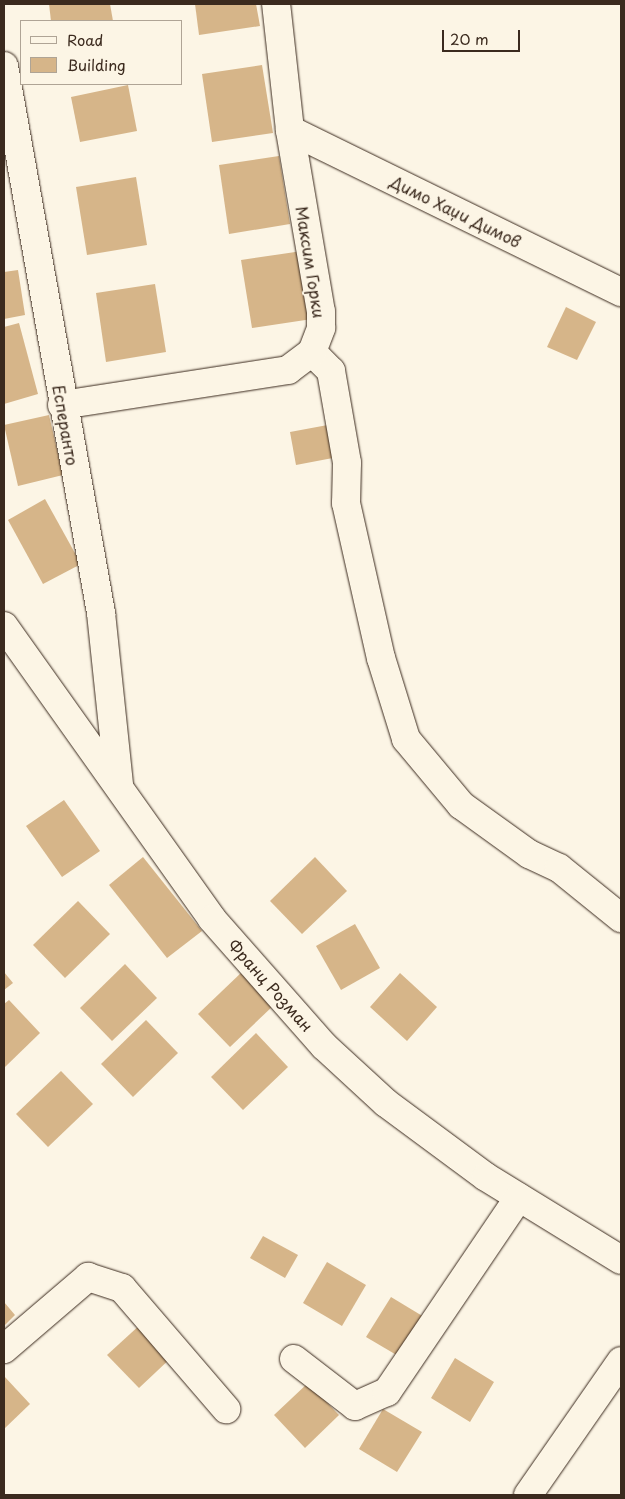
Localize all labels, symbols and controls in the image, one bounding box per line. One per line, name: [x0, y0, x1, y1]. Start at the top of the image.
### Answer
legend: [20, 20, 182, 85]
scale bar: [445, 20, 522, 52]
text: 20 m: [450, 27, 489, 50]
text: Road: [67, 28, 103, 51]
text: Building: [67, 53, 126, 76]
street label: Димо Хаџи Димов: [387, 171, 525, 251]
street label: Максим Горки: [293, 205, 329, 319]
street label: Есперанто: [49, 383, 83, 467]
street label: Франц Розман: [225, 935, 317, 1035]

